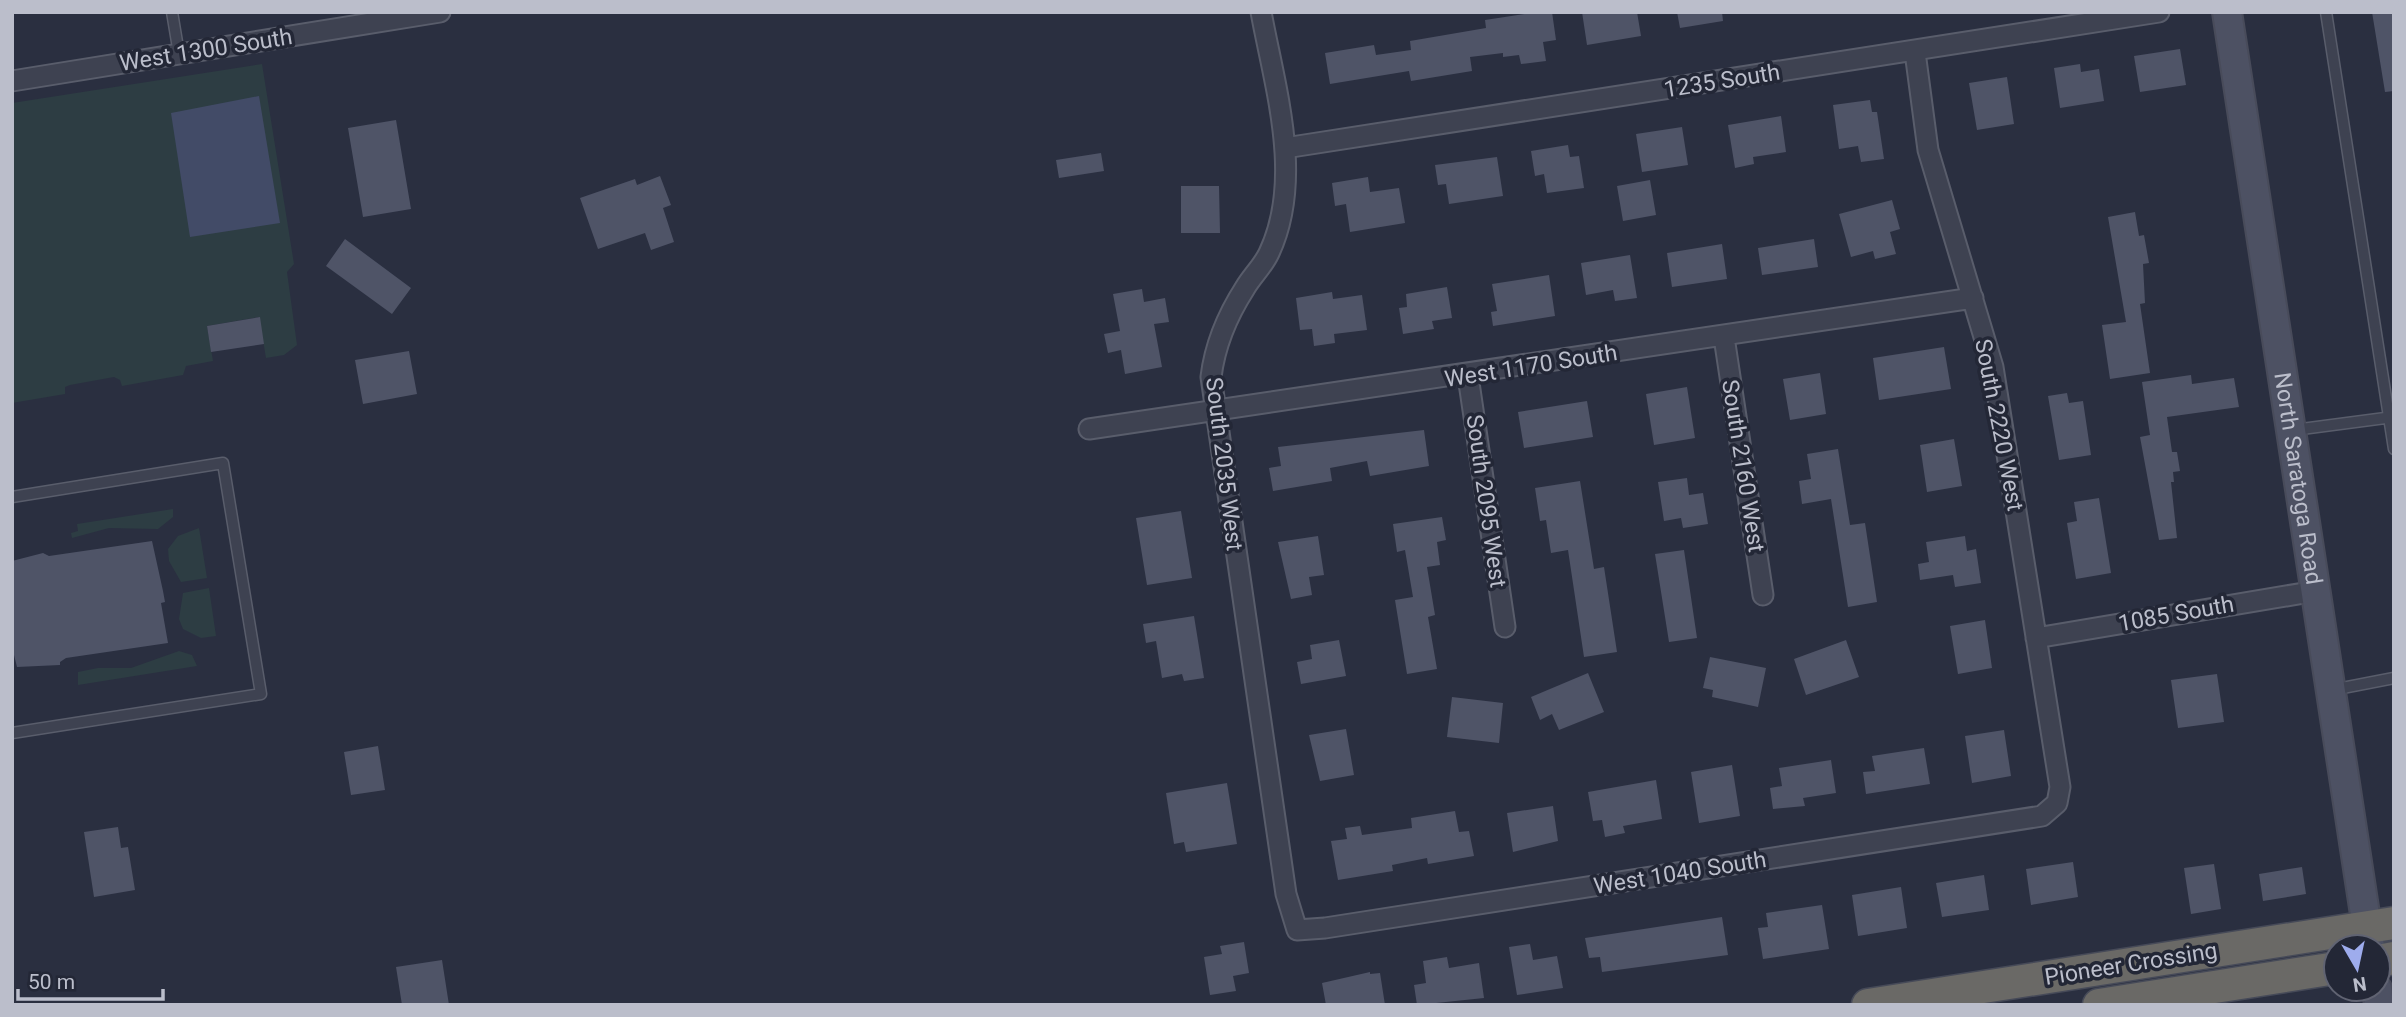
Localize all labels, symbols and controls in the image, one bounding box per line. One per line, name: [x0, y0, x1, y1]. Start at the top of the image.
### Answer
street label: West 1300 South: [118, 23, 294, 77]
street label: 1235 South: [1662, 59, 1782, 103]
street label: South 2220 West: [1969, 337, 2029, 513]
street label: West 1170 South: [1443, 339, 1619, 393]
street label: North Saratoga Road: [2269, 371, 2328, 587]
street label: South 2035 West: [1200, 376, 1248, 552]
street label: South 2160 West: [1716, 378, 1770, 554]
street label: South 2095 West: [1460, 413, 1512, 589]
street label: 1085 South: [2116, 591, 2236, 637]
street label: West 1040 South: [1592, 846, 1768, 900]
north arrow: [2322, 933, 2392, 1003]
street label: Pioneer Crossing: [2043, 937, 2219, 991]
scale bar: [18, 958, 163, 1002]
text: 50 m: [28, 970, 75, 994]
text: N: [2351, 972, 2368, 997]

